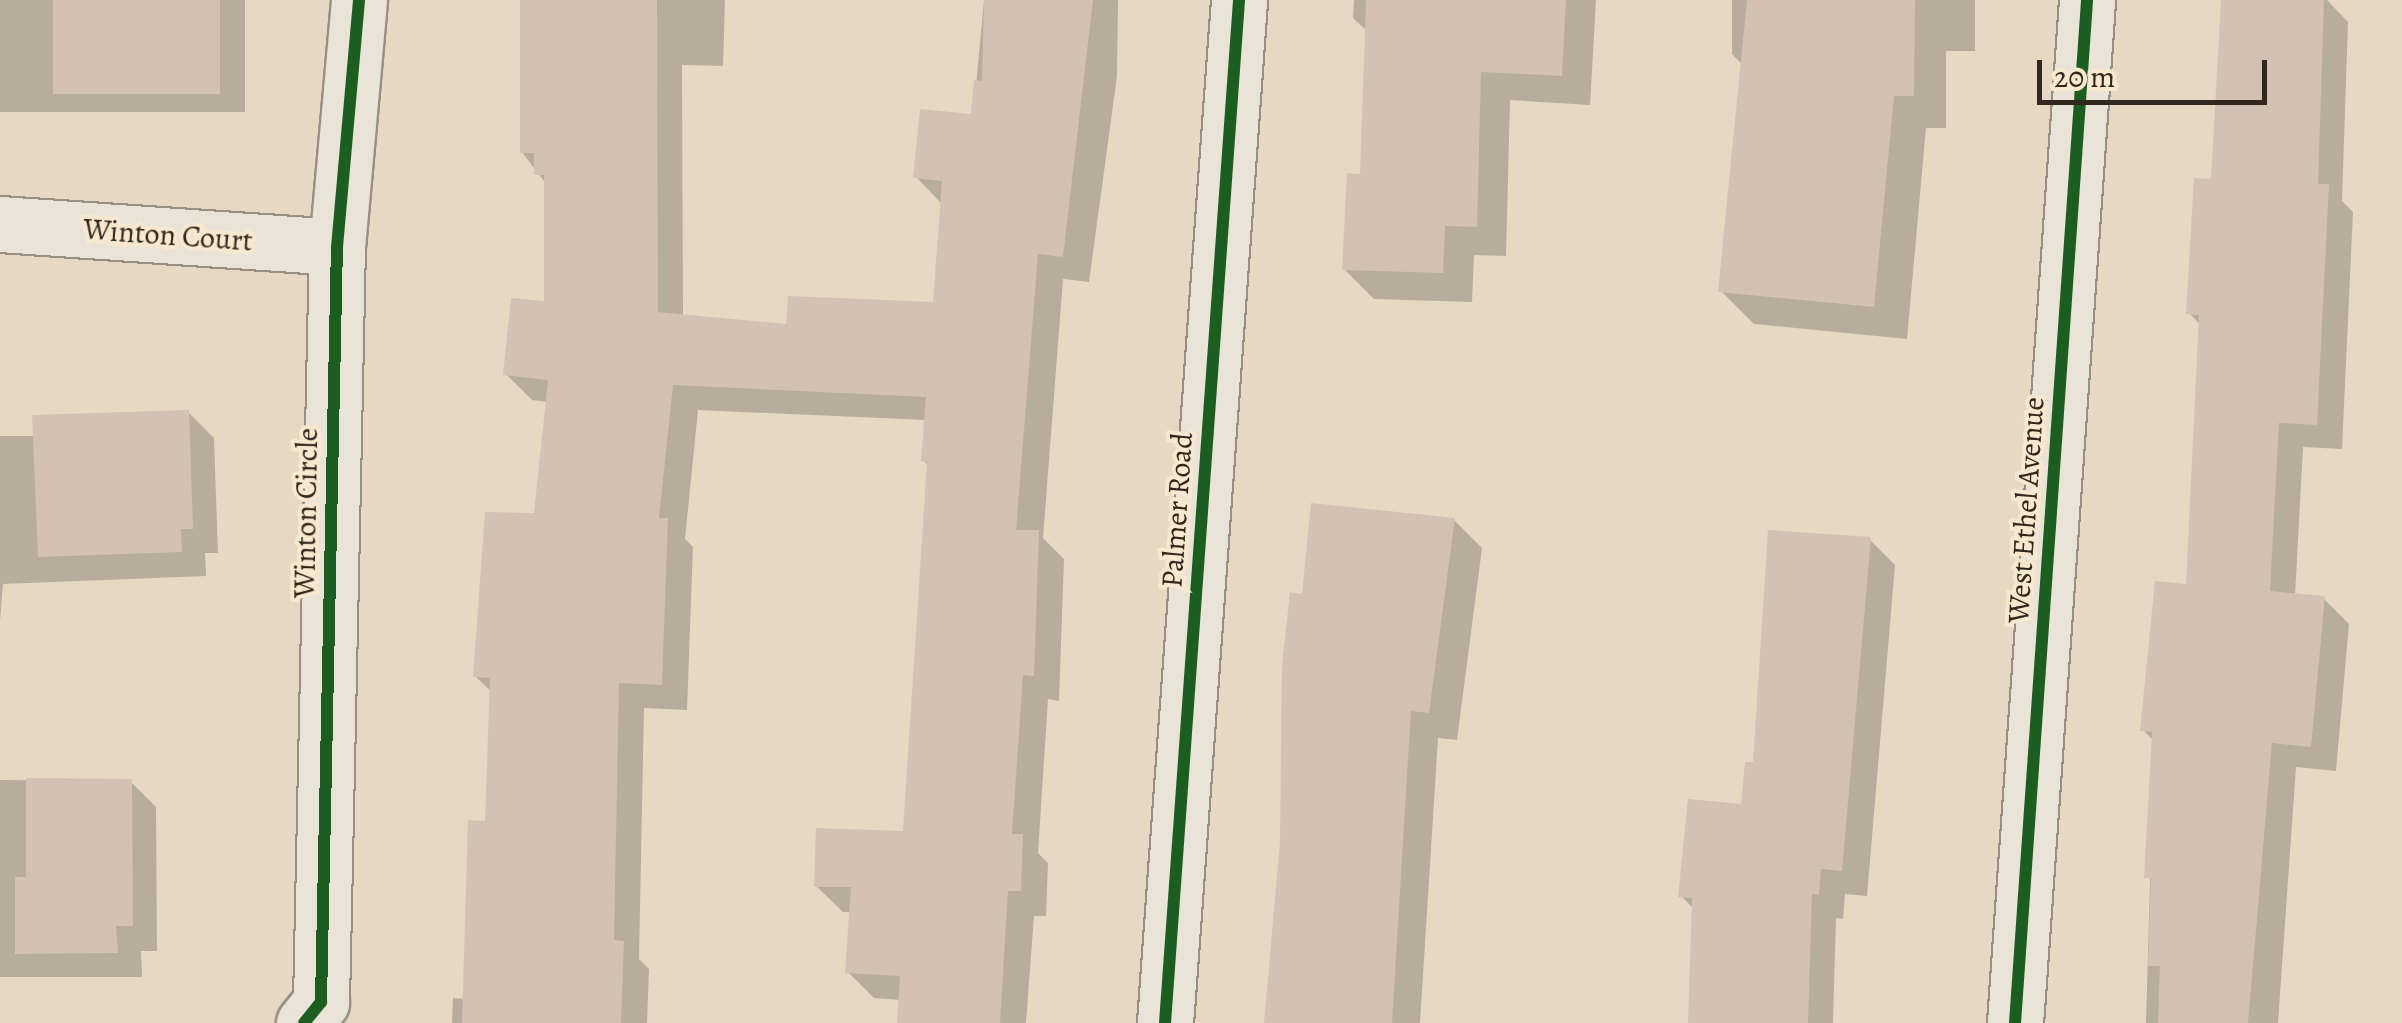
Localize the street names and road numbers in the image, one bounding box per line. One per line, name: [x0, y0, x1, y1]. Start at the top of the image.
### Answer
street label: Winton Court: [82, 211, 254, 259]
street label: West Ethel Avenue: [2000, 396, 2052, 624]
street label: Winton Circle: [287, 428, 325, 598]
street label: Palmer Road: [1154, 431, 1200, 589]

